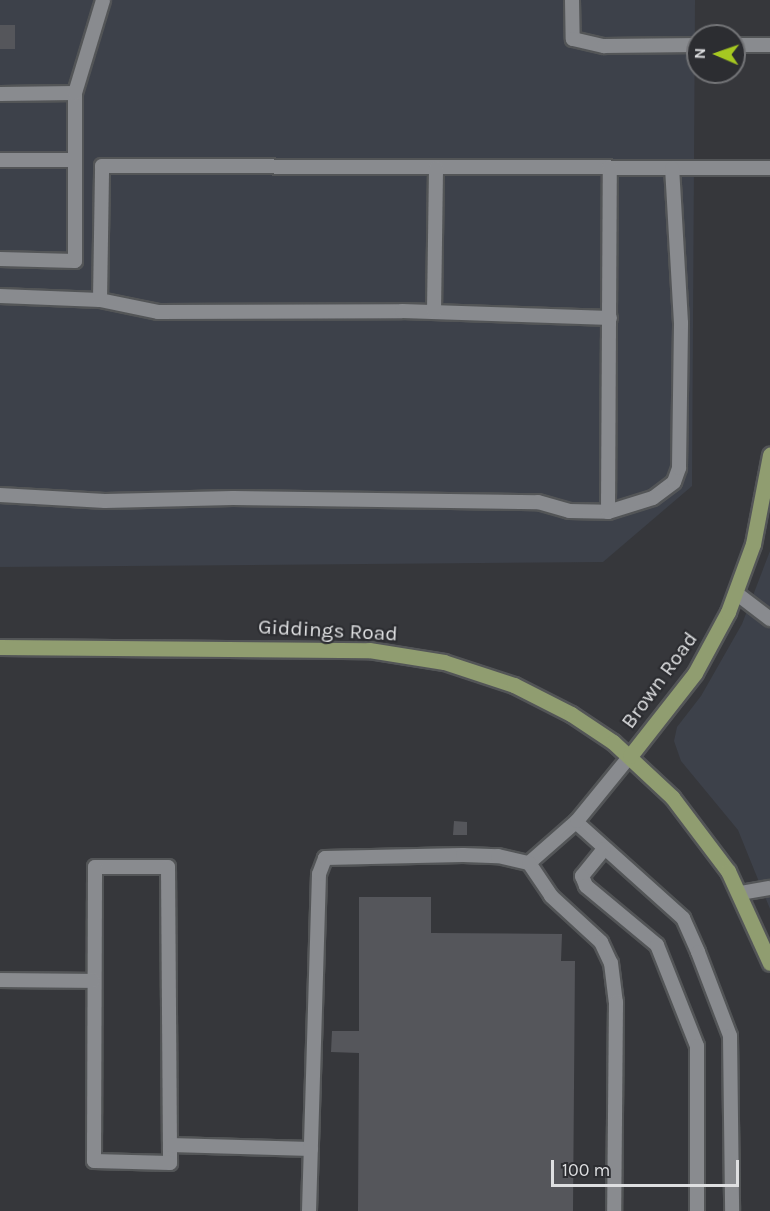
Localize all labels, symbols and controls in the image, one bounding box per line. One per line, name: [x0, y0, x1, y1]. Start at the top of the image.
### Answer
north arrow: [686, 24, 746, 84]
text: N: [690, 47, 709, 60]
street label: Giddings Road: [258, 614, 398, 646]
street label: Brown Road: [615, 627, 703, 733]
scale bar: [554, 1148, 742, 1186]
text: 100 m: [562, 1159, 610, 1181]

